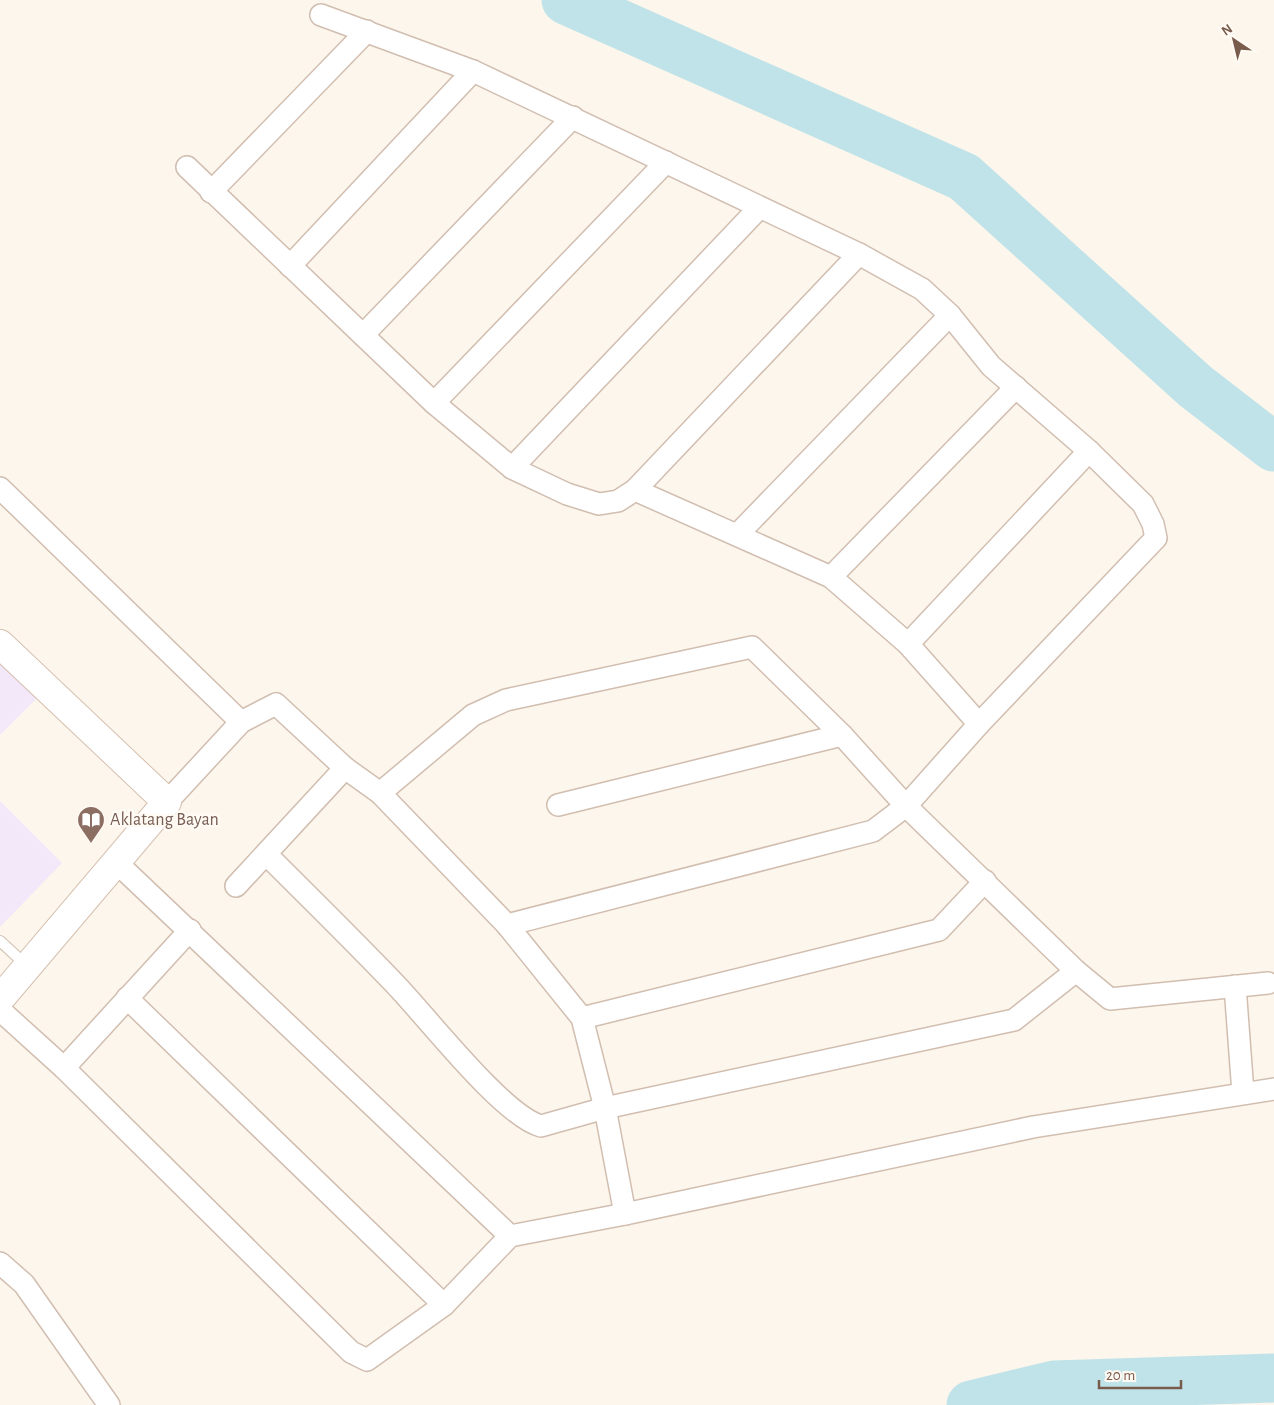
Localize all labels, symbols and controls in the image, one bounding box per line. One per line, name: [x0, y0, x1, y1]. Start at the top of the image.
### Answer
north arrow: [1209, 15, 1259, 65]
text: N: [1219, 22, 1235, 39]
library icon: Aklatang Bayan: [76, 805, 106, 844]
place label: Aklatang Bayan: [110, 811, 219, 829]
scale bar: [1099, 1358, 1182, 1390]
text: 20 m: [1106, 1368, 1135, 1383]

